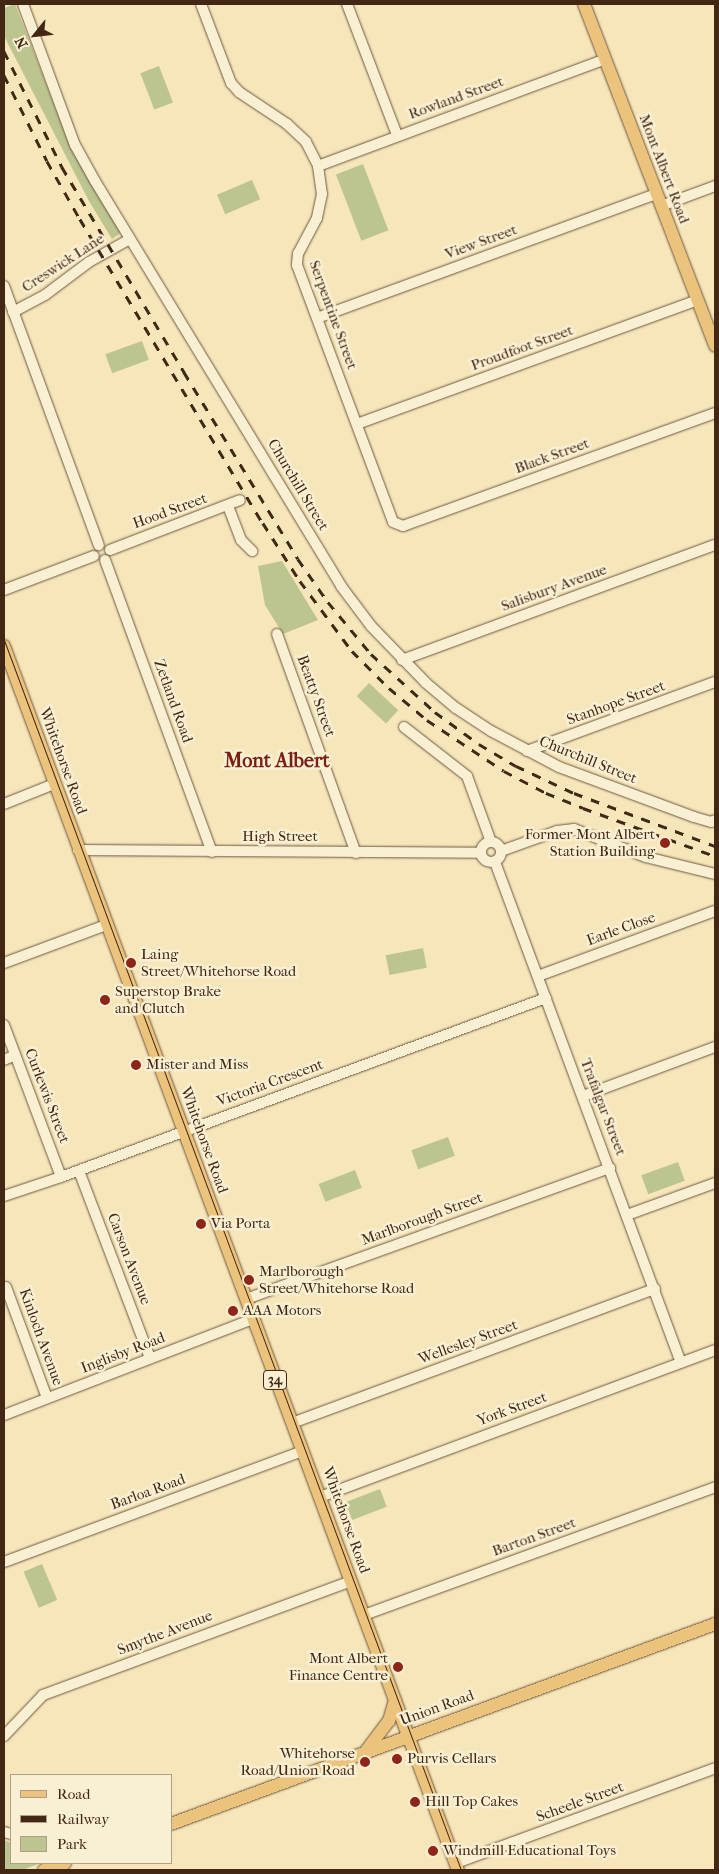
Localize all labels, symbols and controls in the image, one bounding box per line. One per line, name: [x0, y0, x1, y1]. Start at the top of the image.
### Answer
north arrow: [10, 10, 60, 60]
text: N: [11, 34, 31, 51]
street label: Rowland Street: [406, 72, 506, 124]
street label: Mont Albert Road: [635, 112, 693, 226]
street label: View Street: [443, 221, 519, 263]
street label: Creswick Lane: [19, 230, 107, 296]
street label: Serpentine Street: [305, 258, 361, 372]
street label: Proudfoot Street: [468, 321, 576, 375]
street label: Black Street: [512, 434, 592, 478]
street label: Churchill Street: [264, 436, 332, 534]
street label: Hood Street: [130, 489, 210, 533]
street label: Salisbury Avenue: [499, 561, 609, 615]
street label: Beatty Street: [293, 653, 339, 739]
street label: Zetland Road: [150, 657, 196, 745]
street label: Stanhope Street: [564, 677, 668, 729]
street label: Whitehorse Road: [35, 705, 91, 817]
street label: Churchill Street: [537, 732, 639, 788]
district label: Mont Albert: [224, 748, 330, 772]
place label: Former Mont Albert Station Building: [525, 825, 655, 860]
street label: High Street: [242, 828, 318, 846]
marker: Former Mont Albert Station Building: [659, 837, 671, 849]
street label: Earle Close: [584, 908, 658, 950]
place label: Laing Street/Whitehorse Road: [141, 945, 296, 980]
marker: Laing Street/Whitehorse Road: [125, 957, 137, 969]
place label: Superstop Brake and Clutch: [115, 982, 221, 1017]
marker: Superstop Brake and Clutch: [99, 994, 111, 1006]
street label: Curlewis Street: [21, 1046, 73, 1146]
street label: Victoria Crescent: [214, 1055, 326, 1111]
place label: Mister and Miss: [146, 1056, 248, 1074]
street label: Trafalgar Street: [576, 1056, 630, 1158]
marker: Mister and Miss: [130, 1059, 142, 1071]
street label: Whitehorse Road: [176, 1084, 232, 1196]
street label: Marlborough Street: [359, 1189, 485, 1249]
street label: Carson Avenue: [103, 1211, 155, 1307]
place label: Via Porta: [211, 1215, 270, 1233]
marker: Via Porta: [195, 1218, 207, 1230]
place label: Marlborough Street/Whitehorse Road: [259, 1262, 414, 1297]
marker: Marlborough Street/Whitehorse Road: [243, 1274, 255, 1286]
street label: Kinloch Avenue: [15, 1286, 67, 1388]
place label: AAA Motors: [243, 1302, 321, 1320]
marker: AAA Motors: [227, 1305, 239, 1317]
street label: Wellesley Street: [416, 1316, 520, 1368]
street label: Inglisby Road: [78, 1329, 168, 1377]
road number: 34: [262, 1368, 288, 1392]
street label: York Street: [475, 1388, 549, 1430]
street label: Whitehorse Road: [318, 1464, 374, 1576]
street label: Barloa Road: [108, 1470, 188, 1514]
street label: Barton Street: [490, 1514, 578, 1560]
street label: Smythe Avenue: [115, 1607, 215, 1659]
place label: Mont Albert Finance Centre: [289, 1649, 388, 1684]
marker: Mont Albert Finance Centre: [392, 1661, 404, 1673]
street label: Union Road: [398, 1686, 476, 1730]
place label: Whitehorse Road/Union Road: [240, 1744, 355, 1779]
place label: Purvis Cellars: [407, 1750, 496, 1768]
marker: Purvis Cellars: [391, 1753, 403, 1765]
marker: Whitehorse Road/Union Road: [359, 1756, 371, 1768]
legend: [10, 1774, 172, 1864]
street label: Scheele Street: [534, 1778, 626, 1826]
text: Road: [57, 1785, 90, 1803]
place label: Hill Top Cakes: [425, 1793, 518, 1811]
marker: Hill Top Cakes: [409, 1796, 421, 1808]
text: Railway: [57, 1810, 109, 1828]
text: Park: [57, 1835, 87, 1853]
place label: Windmill Educational Toys: [443, 1842, 616, 1860]
marker: Windmill Educational Toys: [427, 1845, 439, 1857]

